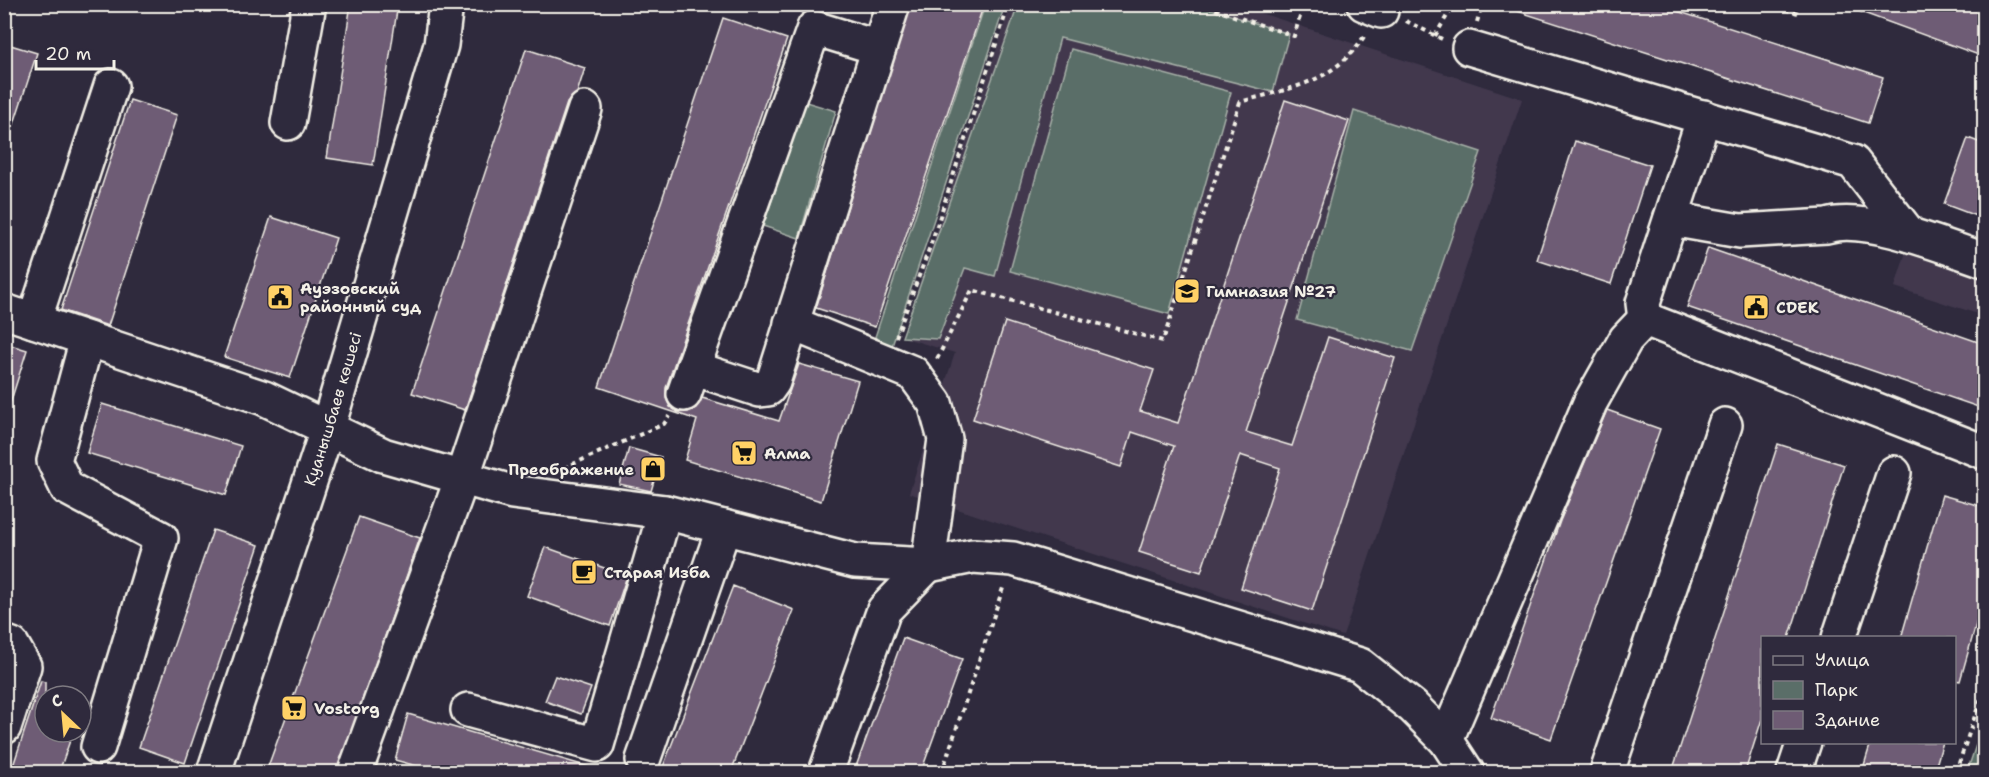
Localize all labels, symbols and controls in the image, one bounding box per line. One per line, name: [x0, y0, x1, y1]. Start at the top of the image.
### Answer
scale bar: [36, 33, 114, 71]
text: 20 m: [45, 42, 91, 66]
school or university icon: Гимназия №27: [1172, 276, 1202, 306]
place label: Ауэзовский районный суд: [300, 278, 422, 317]
place label: Гимназия №27: [1206, 281, 1336, 302]
public building icon: Ауэзовский районный суд: [265, 282, 295, 312]
public building icon: CDEK: [1741, 292, 1771, 322]
place label: CDEK: [1776, 297, 1819, 318]
street label: Қуанышбаев көшесі: [299, 330, 366, 489]
supermarket icon: Алма: [729, 438, 759, 468]
place label: Алма: [764, 443, 810, 464]
shop icon: Преображение: [638, 454, 668, 484]
place label: Преображение: [508, 459, 634, 480]
cafe icon: Старая Изба: [569, 557, 599, 587]
place label: Старая Изба: [604, 562, 710, 583]
legend: [1761, 636, 1956, 744]
text: Улица: [1815, 648, 1869, 672]
text: Парк: [1815, 678, 1858, 702]
north arrow: [33, 684, 93, 744]
text: С: [48, 689, 66, 713]
supermarket icon: Vostorg: [279, 693, 309, 723]
place label: Vostorg: [314, 698, 380, 719]
text: Здание: [1815, 708, 1880, 732]

